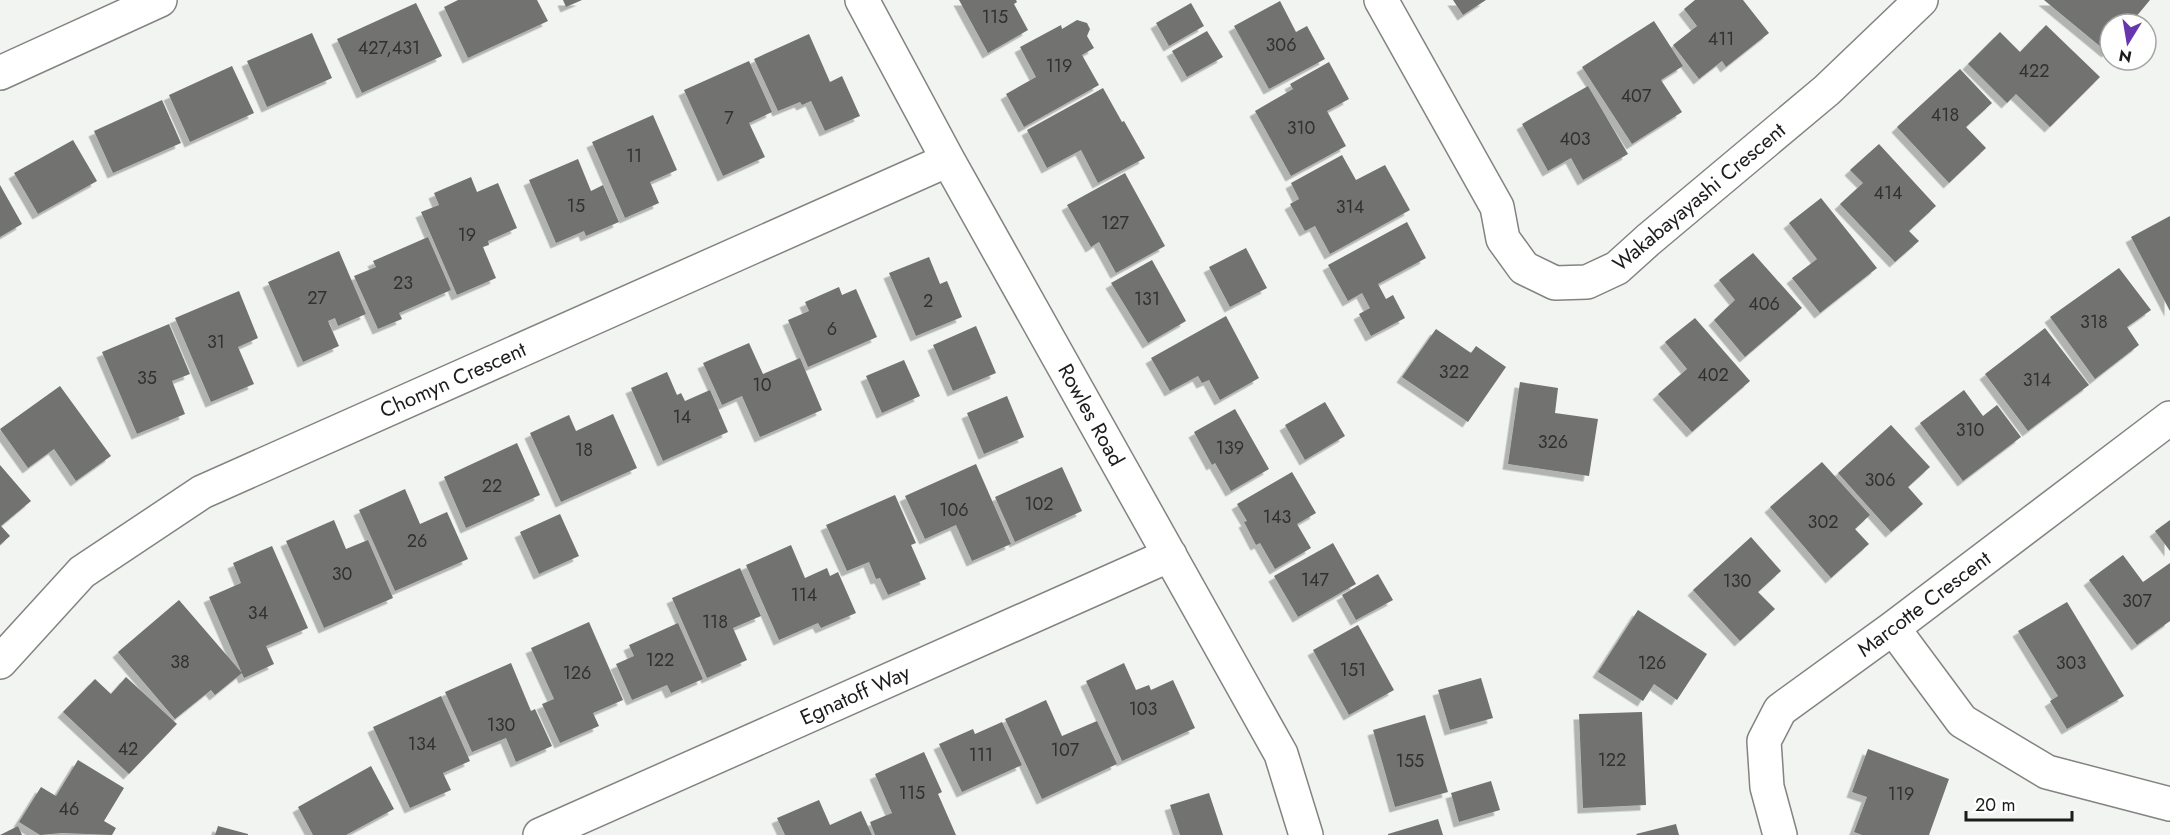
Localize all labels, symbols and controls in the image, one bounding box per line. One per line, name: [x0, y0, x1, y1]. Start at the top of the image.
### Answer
house number: 115: [982, 4, 1008, 30]
north arrow: [2098, 12, 2158, 72]
house number: 411: [1708, 26, 1734, 52]
house number: 306: [1266, 32, 1297, 58]
house number: 427,431: [358, 35, 420, 61]
text: N: [2117, 44, 2134, 69]
house number: 119: [1046, 53, 1072, 79]
house number: 422: [2019, 58, 2049, 84]
house number: 407: [1621, 83, 1652, 109]
house number: 418: [1931, 102, 1959, 128]
house number: 7: [724, 105, 734, 131]
house number: 310: [1287, 115, 1316, 141]
street label: Wakabayayashi Crescent: [1606, 116, 1792, 278]
house number: 403: [1559, 126, 1591, 152]
house number: 11: [626, 143, 642, 169]
house number: 414: [1873, 180, 1903, 206]
house number: 15: [567, 193, 585, 219]
house number: 314: [1336, 194, 1364, 220]
house number: 127: [1101, 210, 1129, 236]
house number: 19: [458, 222, 476, 248]
house number: 23: [393, 270, 413, 296]
house number: 27: [307, 285, 327, 311]
house number: 131: [1134, 286, 1160, 312]
house number: 2: [923, 288, 933, 314]
house number: 406: [1748, 291, 1780, 317]
house number: 318: [2080, 309, 2108, 335]
house number: 6: [827, 316, 837, 342]
house number: 31: [207, 329, 225, 355]
street label: Chomyn Crescent: [375, 334, 531, 426]
street label: Rowles Road: [1051, 358, 1131, 472]
house number: 322: [1439, 359, 1469, 385]
house number: 402: [1697, 362, 1729, 388]
house number: 35: [137, 365, 157, 391]
house number: 314: [2023, 367, 2051, 393]
house number: 10: [753, 372, 772, 398]
house number: 14: [673, 404, 691, 430]
house number: 310: [1956, 417, 1985, 443]
house number: 326: [1538, 429, 1568, 455]
house number: 139: [1216, 435, 1244, 461]
house number: 18: [575, 437, 593, 463]
house number: 306: [1865, 467, 1896, 493]
house number: 22: [482, 473, 502, 499]
house number: 102: [1024, 491, 1054, 517]
house number: 106: [939, 497, 969, 523]
house number: 143: [1263, 504, 1291, 530]
house number: 302: [1808, 509, 1838, 535]
house number: 26: [407, 528, 427, 554]
street label: Marcotte Crescent: [1851, 544, 1997, 664]
house number: 30: [332, 561, 353, 587]
house number: 147: [1301, 567, 1330, 593]
house number: 130: [1723, 568, 1752, 594]
house number: 114: [791, 582, 817, 608]
house number: 307: [2122, 588, 2153, 614]
house number: 34: [248, 600, 268, 626]
house number: 118: [702, 609, 728, 635]
house number: 122: [646, 647, 674, 673]
house number: 38: [170, 649, 190, 675]
house number: 126: [1638, 650, 1666, 676]
house number: 303: [2056, 650, 2086, 676]
street label: Egnatoff Way: [795, 657, 915, 733]
house number: 151: [1340, 657, 1366, 683]
house number: 126: [563, 660, 591, 686]
house number: 103: [1129, 696, 1158, 722]
house number: 130: [487, 712, 516, 738]
house number: 134: [408, 731, 436, 757]
house number: 42: [118, 736, 138, 762]
house number: 107: [1051, 737, 1080, 763]
house number: 111: [969, 742, 993, 768]
house number: 122: [1598, 747, 1626, 773]
house number: 155: [1396, 748, 1424, 774]
house number: 115: [899, 780, 925, 806]
house number: 119: [1888, 781, 1914, 807]
scale bar: [1966, 784, 2072, 822]
text: 20 m: [1975, 792, 2015, 818]
house number: 46: [59, 796, 79, 822]

